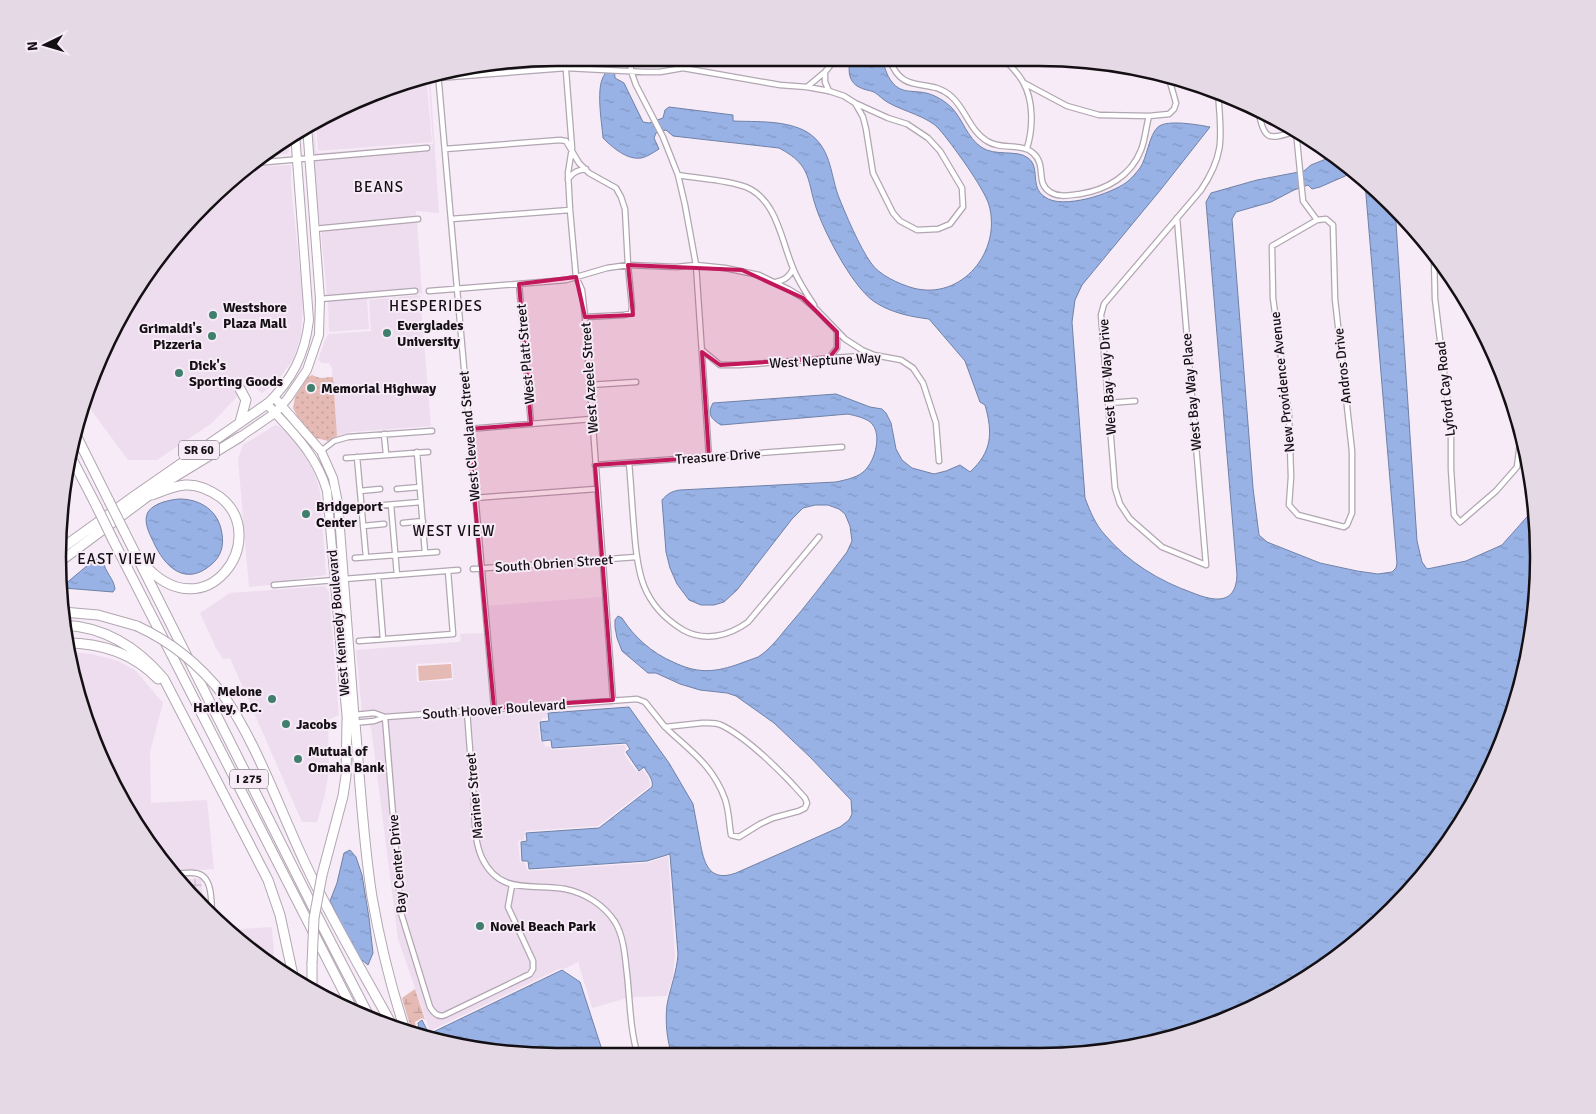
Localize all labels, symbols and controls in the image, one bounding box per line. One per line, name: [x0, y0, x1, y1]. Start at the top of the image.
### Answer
north arrow: [20, 20, 70, 70]
text: N: [24, 40, 41, 52]
district label: BEANS: [354, 178, 404, 196]
district label: HESPERIDES: [389, 297, 483, 315]
place label: Westshore Plaza Mall: [223, 299, 287, 332]
street label: West Platt Street: [513, 303, 538, 405]
marker: Westshore Plaza Mall: [207, 309, 219, 321]
street label: New Providence Avenue: [1267, 311, 1298, 453]
place label: Everglades University: [397, 317, 463, 350]
street label: West Bay Way Drive: [1095, 318, 1120, 436]
place label: Grimaldi's Pizzeria: [139, 320, 202, 353]
street label: West Azeele Street: [577, 322, 602, 434]
marker: Everglades University: [381, 327, 393, 339]
street label: Andros Drive: [1330, 327, 1355, 405]
marker: Grimaldi's Pizzeria: [206, 330, 218, 342]
street label: West Bay Way Place: [1178, 332, 1205, 452]
street label: Lyford Cay Road: [1432, 341, 1459, 437]
street label: West Neptune Way: [769, 349, 882, 372]
place label: Dick's Sporting Goods: [189, 357, 283, 390]
marker: Dick's Sporting Goods: [173, 367, 185, 379]
street label: West Cleveland Street: [455, 370, 484, 502]
place label: Memorial Highway: [321, 380, 436, 397]
marker: Memorial Highway: [305, 382, 317, 394]
road number: SR 60: [179, 440, 219, 460]
street label: Treasure Drive: [675, 445, 761, 468]
place label: Bridgeport Center: [316, 498, 383, 531]
marker: Bridgeport Center: [300, 508, 312, 520]
district label: WEST VIEW: [412, 522, 496, 540]
street label: West Kennedy Boulevard: [324, 549, 353, 697]
district label: EAST VIEW: [77, 550, 157, 568]
street label: South Obrien Street: [494, 551, 614, 576]
place label: Melone Hatley, P.C.: [193, 683, 262, 716]
marker: Melone Hatley, P.C.: [266, 693, 278, 705]
street label: South Hoover Boulevard: [422, 696, 566, 723]
place label: Jacobs: [296, 716, 337, 733]
marker: Jacobs: [280, 718, 292, 730]
place label: Mutual of Omaha Bank: [308, 743, 385, 776]
street label: Mariner Street: [462, 752, 487, 840]
marker: Mutual of Omaha Bank: [292, 753, 304, 765]
road number: I 275: [230, 770, 268, 789]
street label: Bay Center Drive: [385, 814, 410, 914]
place label: Novel Beach Park: [490, 918, 597, 935]
marker: Novel Beach Park: [474, 920, 486, 932]

